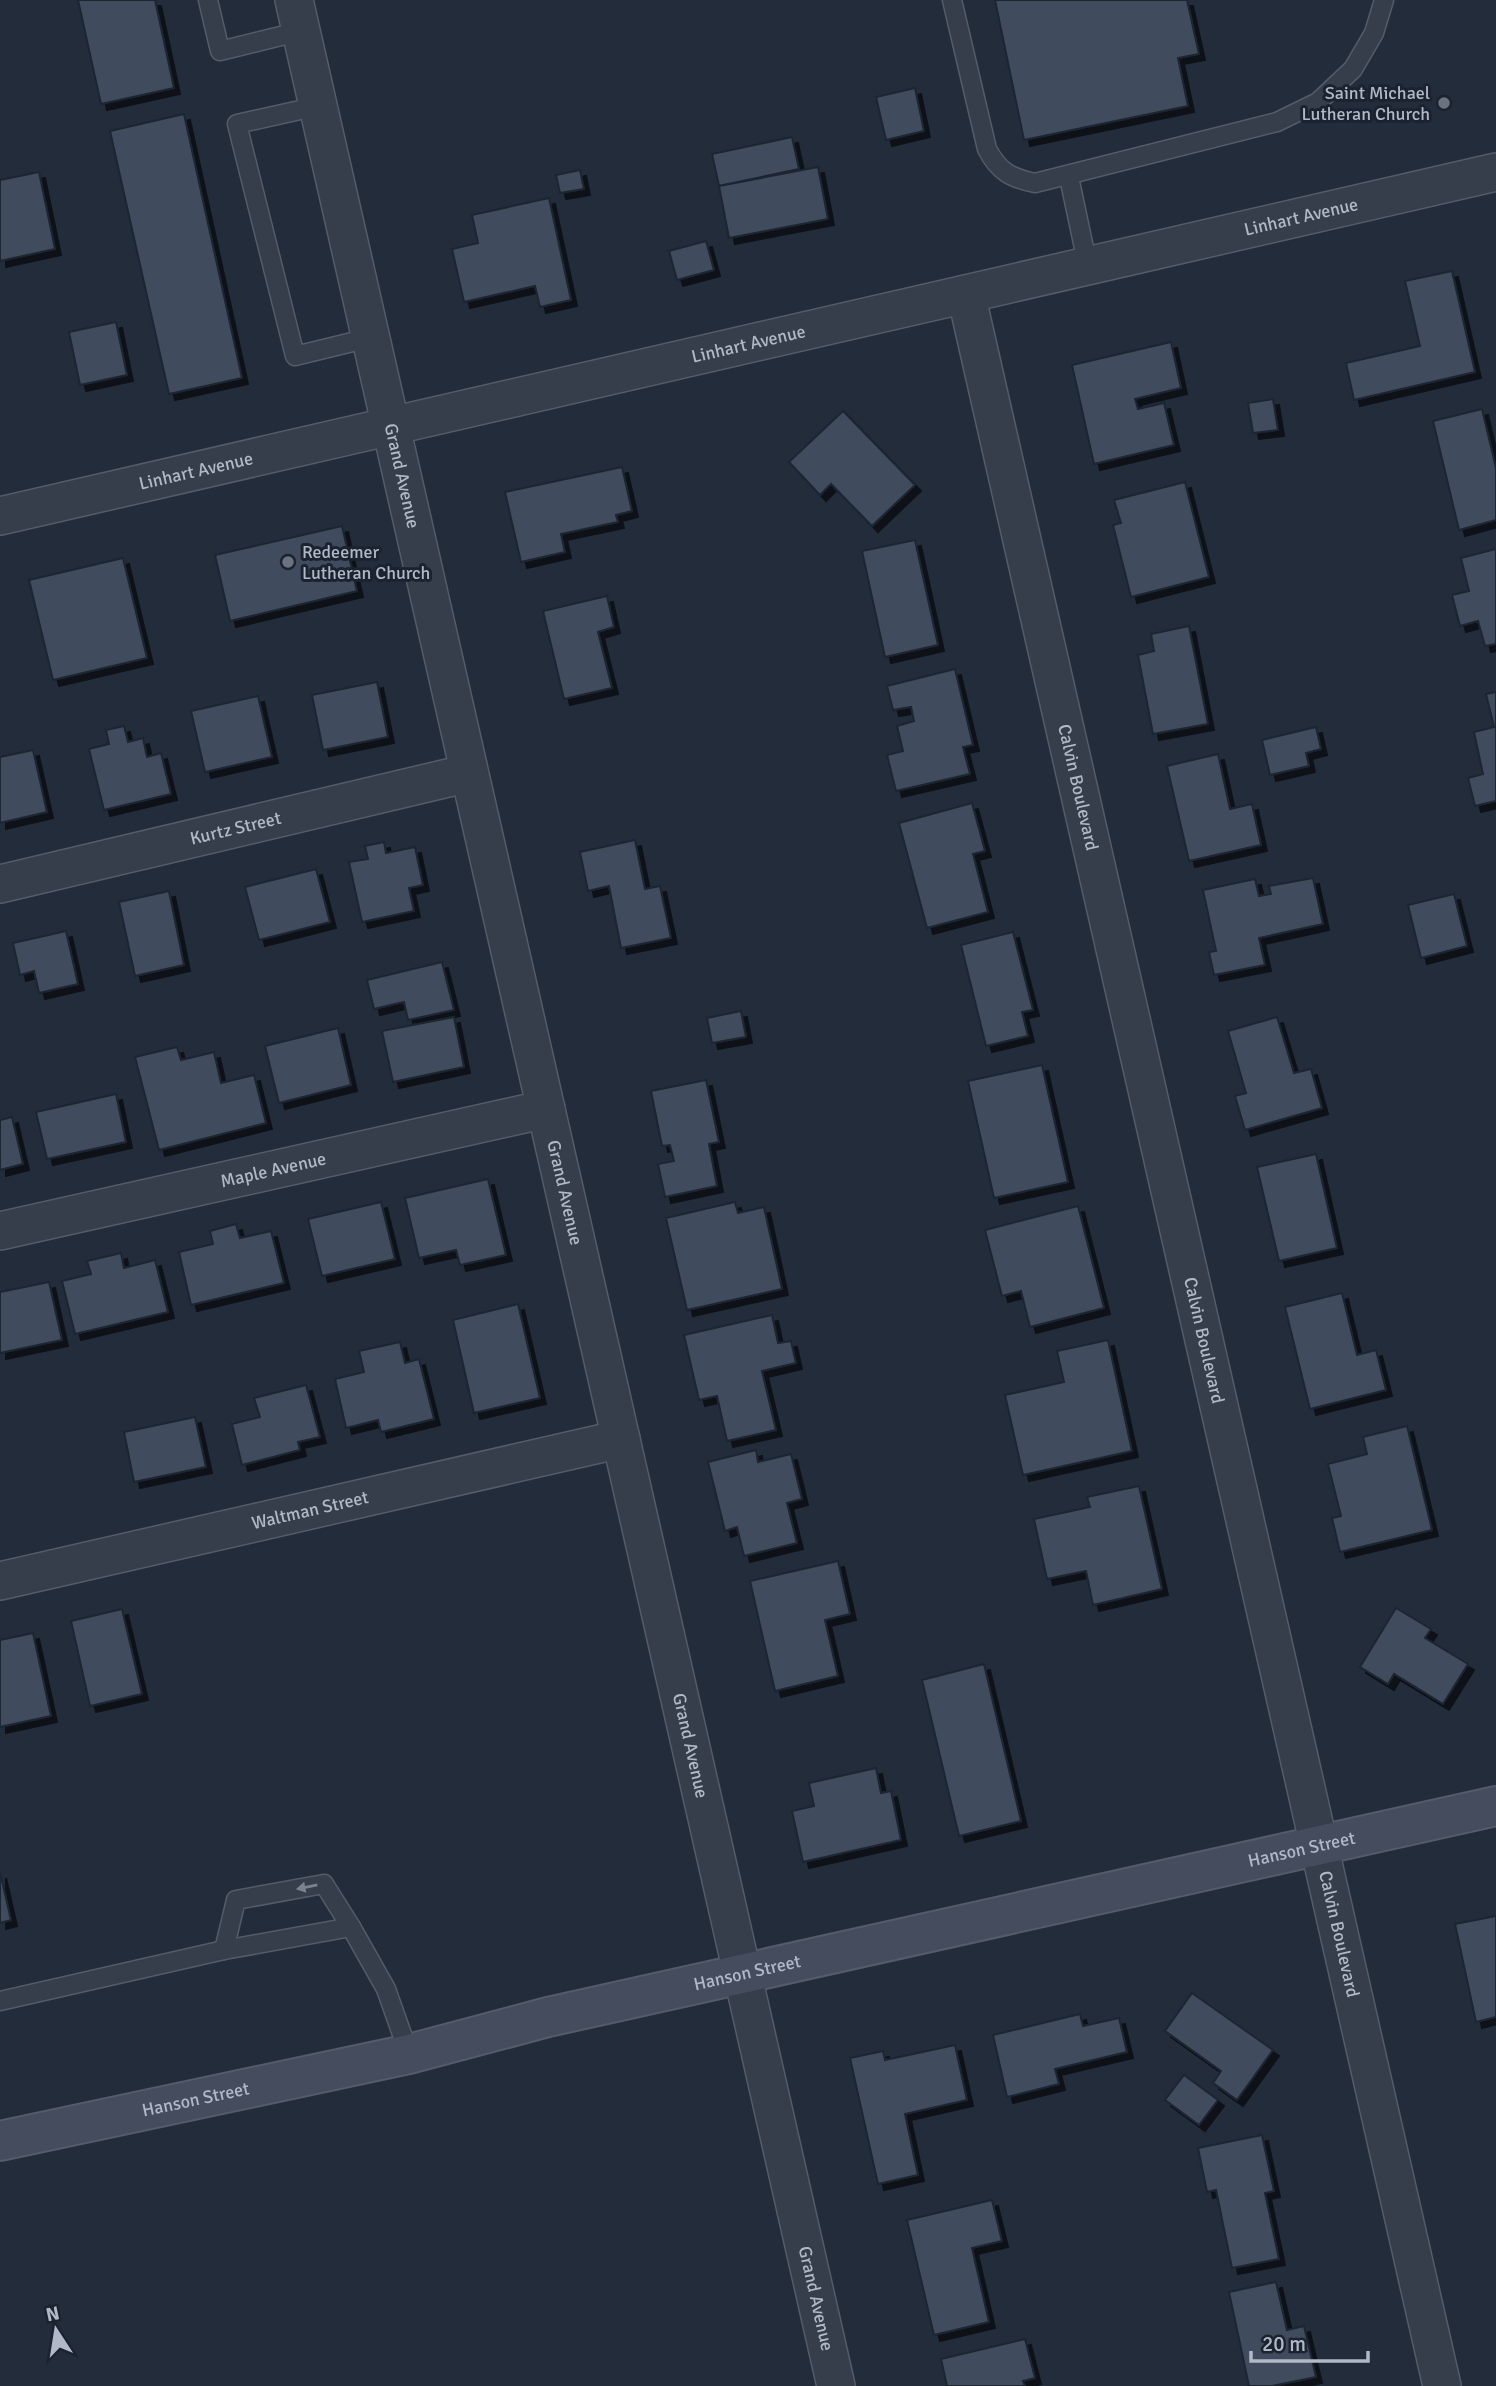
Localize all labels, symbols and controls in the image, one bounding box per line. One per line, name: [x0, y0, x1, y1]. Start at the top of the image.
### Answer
place label: Saint Michael Lutheran Church: [1302, 82, 1430, 125]
marker: Saint Michael Lutheran Church: [1436, 95, 1452, 111]
street label: Linhart Avenue: [1242, 193, 1360, 241]
street label: Linhart Avenue: [689, 320, 808, 368]
street label: Grand Avenue: [380, 421, 425, 530]
street label: Linhart Avenue: [137, 447, 255, 495]
place label: Redeemer Lutheran Church: [302, 541, 430, 584]
marker: Redeemer Lutheran Church: [280, 554, 296, 570]
street label: Calvin Boulevard: [1053, 722, 1103, 853]
street label: Kurtz Street: [188, 807, 283, 850]
street label: Grand Avenue: [542, 1138, 587, 1247]
street label: Maple Avenue: [218, 1147, 328, 1192]
street label: Calvin Boulevard: [1179, 1275, 1229, 1406]
street label: Waltman Street: [249, 1486, 371, 1534]
street label: Grand Avenue: [668, 1691, 713, 1800]
street label: Hanson Street: [1246, 1827, 1357, 1872]
street label: Calvin Boulevard: [1314, 1869, 1364, 1999]
one-way arrow: [296, 1882, 318, 1893]
street label: Hanson Street: [691, 1950, 803, 1995]
street label: Hanson Street: [140, 2077, 251, 2122]
street label: Grand Avenue: [794, 2244, 839, 2353]
north arrow: [21, 2295, 91, 2365]
text: N: [44, 2301, 62, 2327]
scale bar: [1251, 2320, 1368, 2364]
text: 20 m: [1262, 2331, 1306, 2357]

